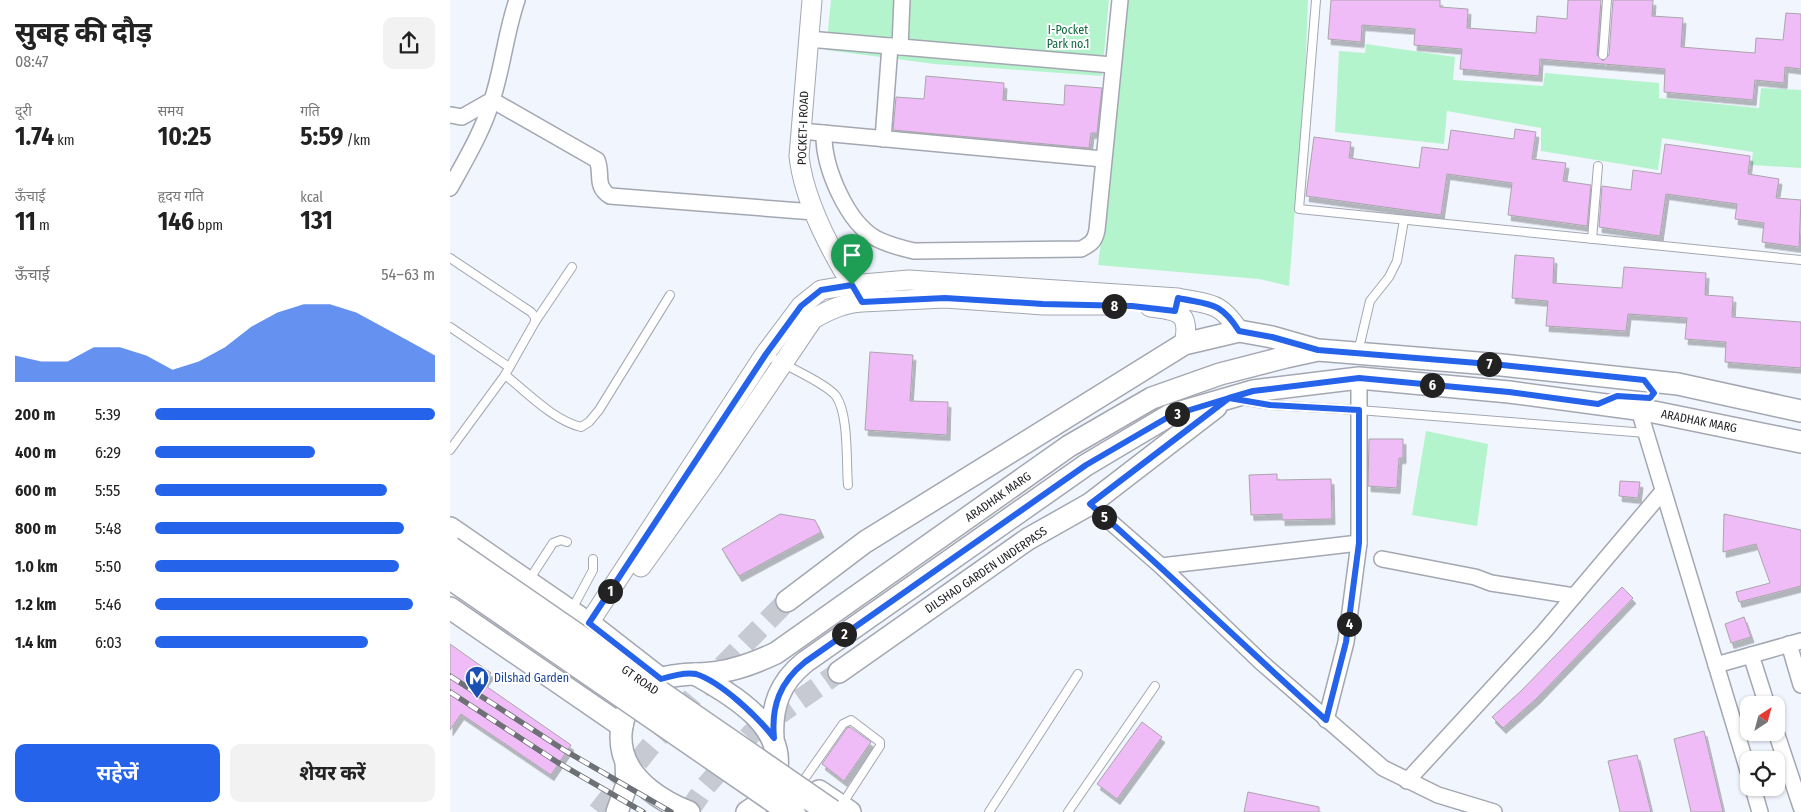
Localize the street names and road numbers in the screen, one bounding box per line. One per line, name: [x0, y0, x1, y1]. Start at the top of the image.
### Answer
street label: POCKET-I ROAD: [795, 91, 811, 165]
street label: ARADHAK MARG: [1660, 407, 1738, 435]
street label: ARADHAK MARG: [962, 469, 1034, 525]
street label: DILSHAD GARDEN UNDERPASS: [922, 524, 1050, 616]
street label: GT ROAD: [619, 662, 661, 698]

